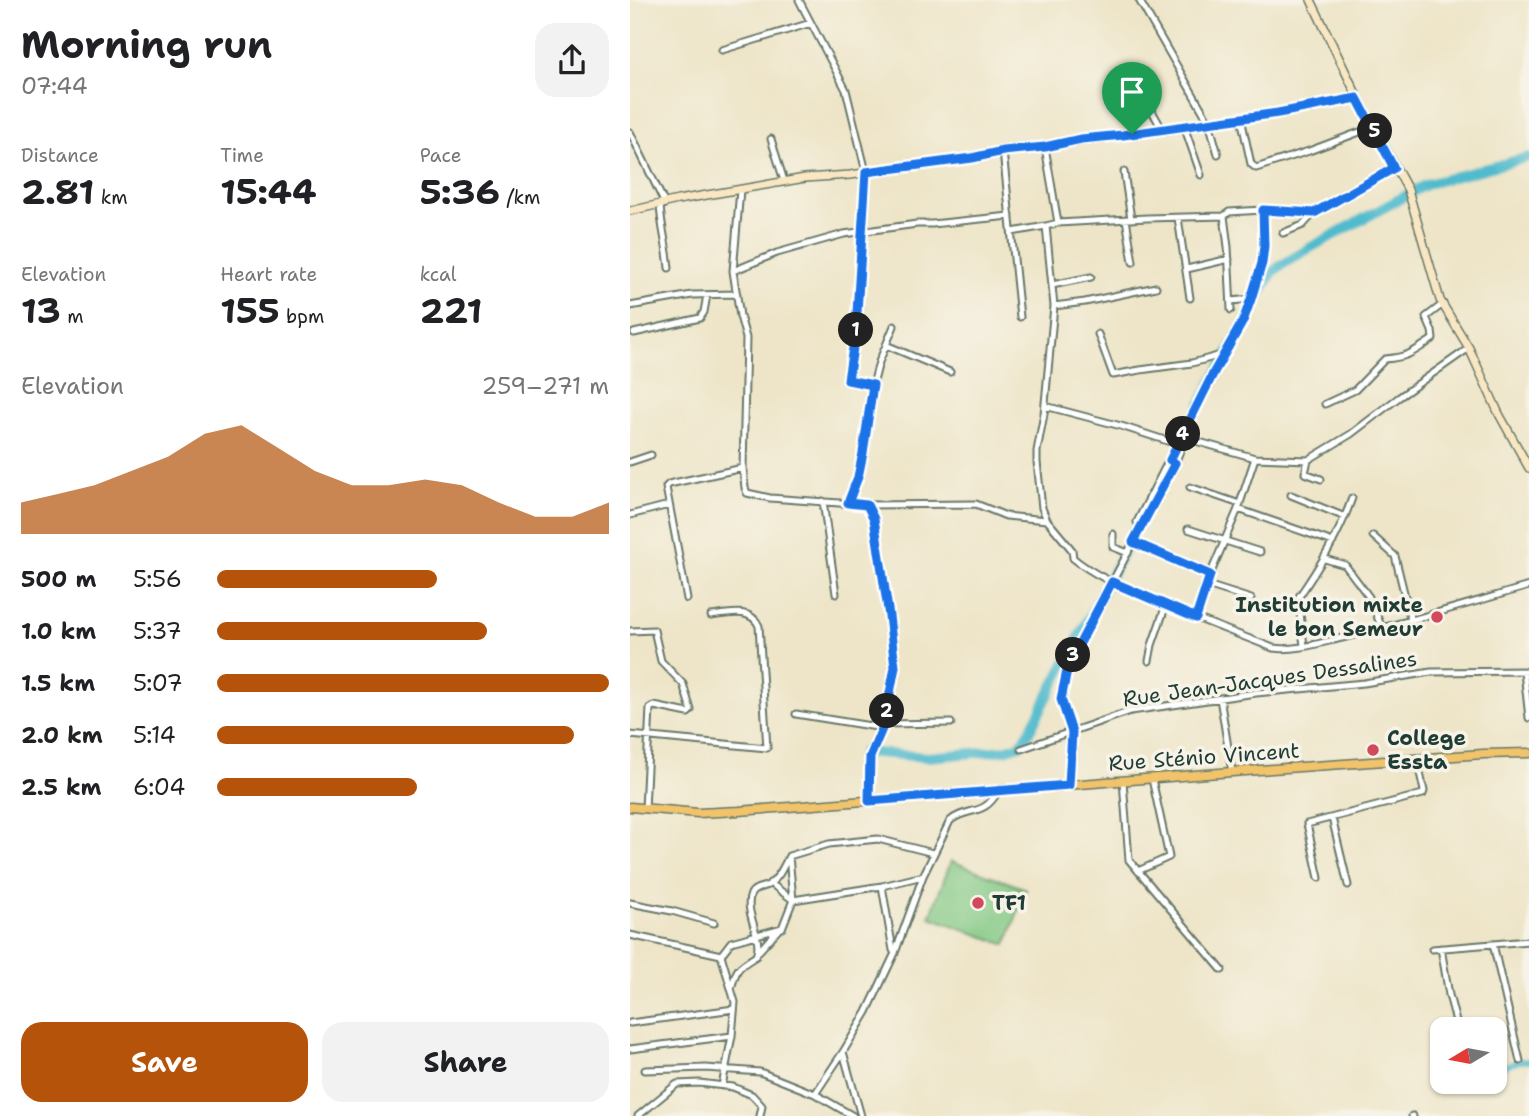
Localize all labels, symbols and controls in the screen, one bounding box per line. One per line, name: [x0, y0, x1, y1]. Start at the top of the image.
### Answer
text: Morning run: [21, 19, 272, 70]
button: share: [535, 23, 609, 97]
pin: [1102, 62, 1162, 134]
text: 07:44: [21, 71, 88, 101]
icon: arrive: [1113, 73, 1151, 111]
pin: 5: [1358, 114, 1392, 148]
text: 5: [1369, 118, 1380, 143]
text: Distance: [21, 143, 99, 168]
text: Time: [220, 143, 264, 168]
text: Pace: [420, 143, 461, 168]
text: 2.81: [21, 168, 94, 215]
text: 15:44: [220, 168, 316, 215]
text: 5:36: [420, 168, 500, 215]
text: km: [94, 185, 128, 210]
text: /km: [500, 185, 540, 210]
text: Elevation: [21, 262, 106, 287]
text: Heart rate: [220, 262, 317, 287]
text: kcal: [420, 262, 457, 287]
text: 13: [21, 287, 61, 334]
text: 155: [220, 287, 280, 334]
text: 221: [420, 287, 483, 334]
text: m: [61, 304, 84, 329]
text: bpm: [280, 304, 324, 329]
pin: 1: [838, 312, 874, 348]
text: 1: [851, 317, 860, 342]
text: Elevation: [21, 371, 124, 401]
text: 259–271 m: [482, 371, 609, 401]
pin: 4: [1166, 416, 1200, 452]
text: 4: [1176, 421, 1189, 446]
text: 500 m: [21, 564, 96, 594]
text: 5:56: [133, 564, 182, 594]
place label: Institution mixte le bon Semeur: [1235, 591, 1423, 643]
marker: Institution mixte le bon Semeur: [1429, 609, 1445, 625]
text: 1.0 km: [21, 616, 96, 646]
text: 5:37: [133, 616, 182, 646]
pin: 3: [1056, 638, 1090, 672]
text: 3: [1066, 642, 1079, 667]
street label: Rue Jean-Jacques Dessalines: [1121, 644, 1419, 714]
text: 1.5 km: [21, 668, 95, 698]
text: 5:07: [133, 668, 183, 698]
pin: 2: [870, 694, 904, 728]
text: 2: [880, 698, 893, 723]
text: 2.0 km: [21, 720, 103, 750]
text: 5:14: [133, 720, 176, 750]
place label: College Essta: [1387, 724, 1466, 776]
street label: Rue Sténio Vincent: [1108, 736, 1300, 778]
marker: College Essta: [1365, 742, 1381, 758]
text: 2.5 km: [21, 772, 102, 802]
text: 6:04: [133, 772, 185, 802]
place label: TF1: [992, 889, 1026, 917]
marker: TF1: [970, 895, 986, 911]
north arrow: [1430, 1017, 1507, 1094]
map controls: [1430, 1017, 1507, 1094]
button: Save: [21, 1022, 308, 1102]
button: Share: [322, 1022, 609, 1102]

